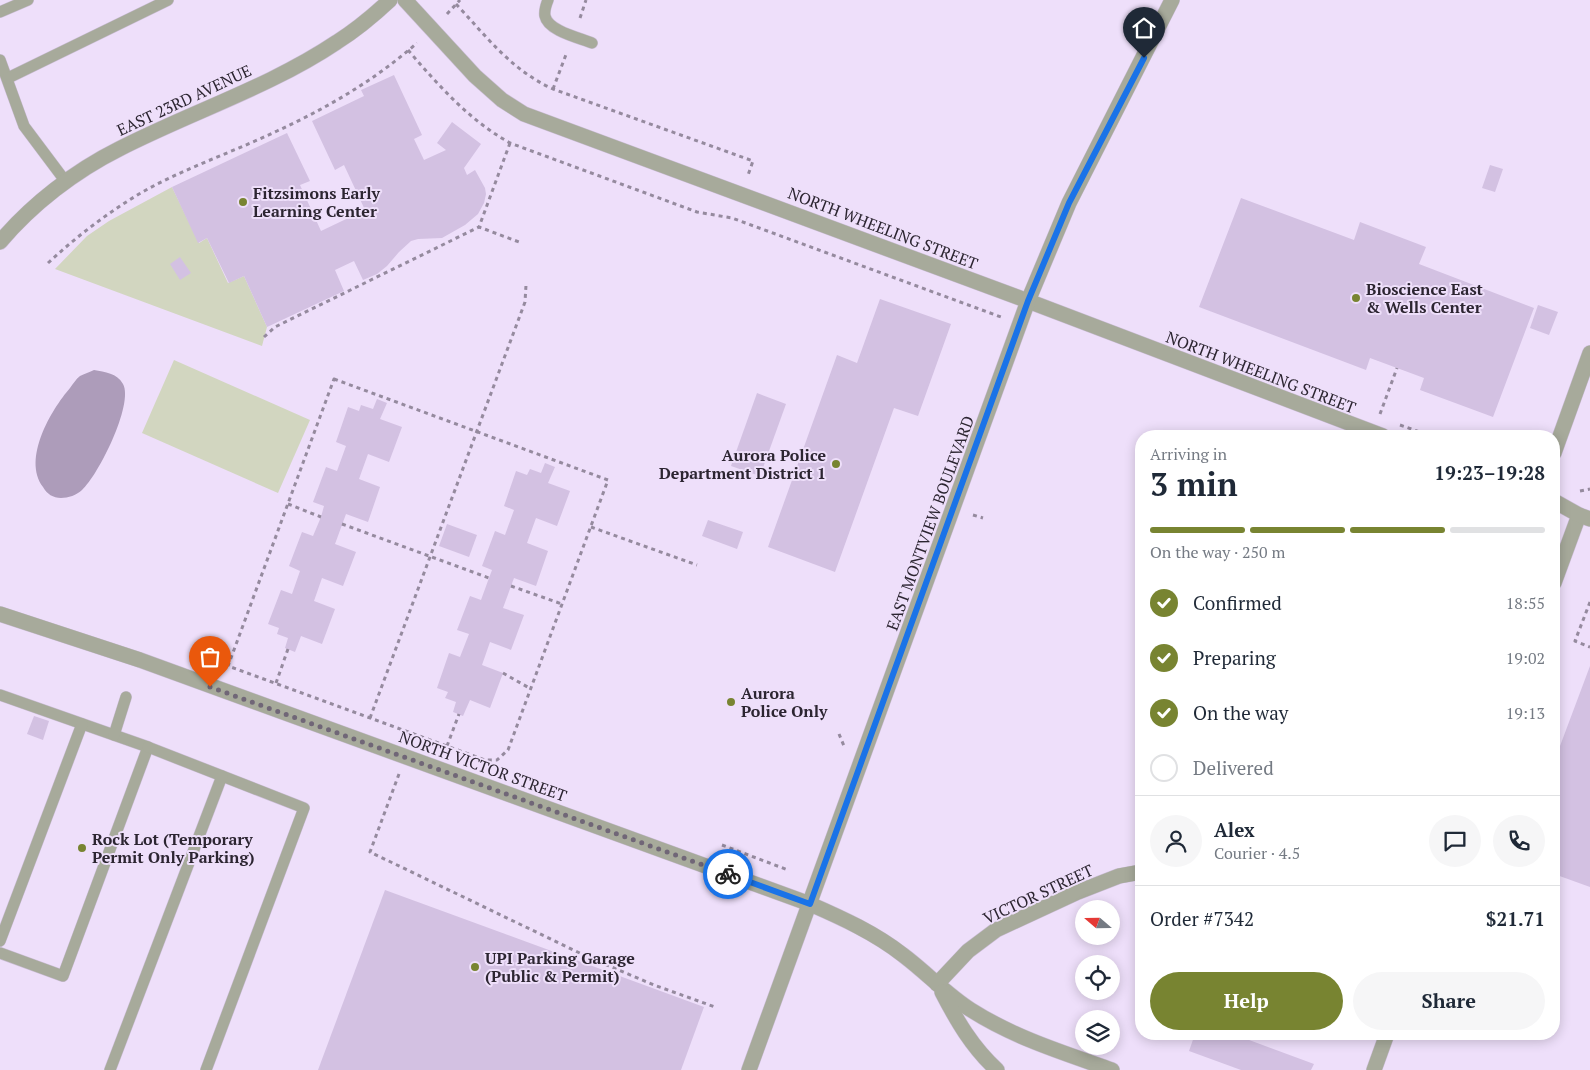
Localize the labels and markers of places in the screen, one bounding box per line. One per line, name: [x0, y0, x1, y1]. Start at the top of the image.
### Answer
pin: [1123, 7, 1165, 58]
place label: Fitzsimons Early Learning Center: [253, 182, 381, 222]
marker: Fitzsimons Early Learning Center: [237, 196, 249, 208]
place label: Bioscience East & Wells Center: [1366, 278, 1484, 318]
marker: Bioscience East & Wells Center: [1350, 292, 1362, 304]
place label: Aurora Police Department District 1: [659, 444, 826, 484]
marker: Aurora Police Department District 1: [830, 458, 842, 470]
pin: [189, 636, 231, 687]
place label: Aurora Police Only: [741, 682, 828, 722]
marker: Aurora Police Only: [725, 696, 737, 708]
place label: Rock Lot (Temporary Permit Only Parking): [92, 828, 254, 868]
marker: Rock Lot (Temporary Permit Only Parking): [76, 842, 88, 854]
place label: UPI Parking Garage (Public & Permit): [485, 947, 635, 987]
marker: UPI Parking Garage (Public & Permit): [469, 961, 481, 973]

